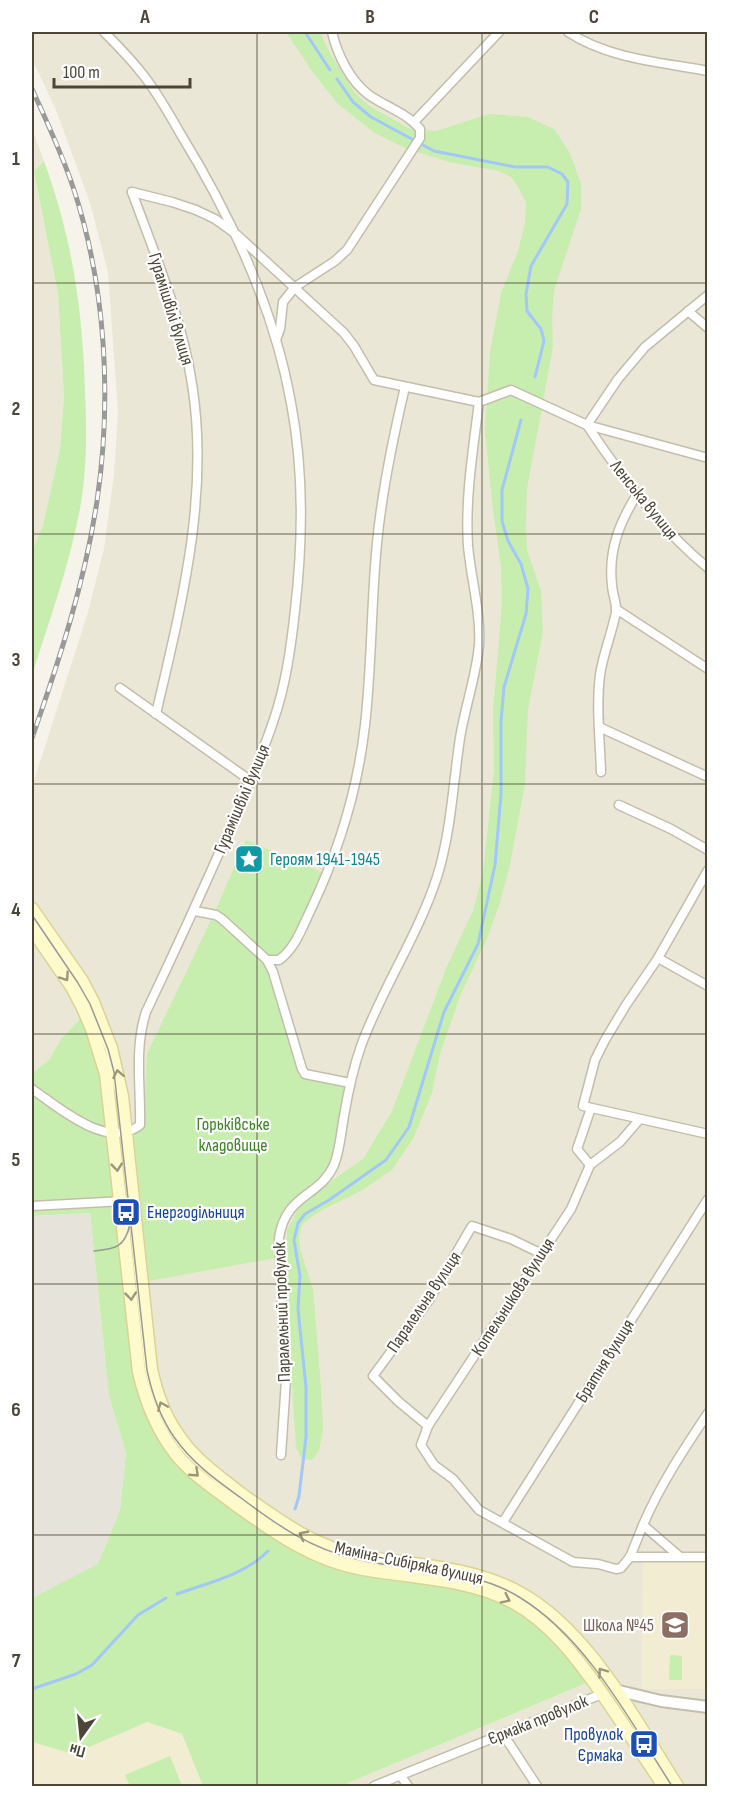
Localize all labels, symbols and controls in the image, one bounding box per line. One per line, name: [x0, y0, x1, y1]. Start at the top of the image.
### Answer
text: A: [139, 5, 150, 29]
text: B: [365, 5, 375, 29]
text: C: [589, 5, 599, 29]
scale bar: [54, 51, 190, 89]
text: 100 m: [63, 62, 100, 83]
text: 1: [12, 147, 20, 171]
street label: Гурамішвілі вулиця: [144, 250, 198, 368]
text: 2: [12, 397, 20, 421]
street label: Ленська вулиця: [605, 455, 682, 544]
text: 3: [12, 648, 21, 672]
street label: Гурамішвілі вулиця: [210, 741, 274, 857]
place icon: Героям 1941-1945: [233, 843, 265, 875]
place label: Героям 1941-1945: [270, 849, 380, 870]
text: 4: [11, 898, 21, 922]
one-way arrow: [58, 970, 69, 981]
one-way arrow: [112, 1069, 125, 1079]
park label: Горьківське кладовище: [196, 1114, 270, 1156]
text: 5: [12, 1148, 21, 1172]
one-way arrow: [110, 1162, 123, 1171]
bus stop icon: Енергодільниця: [110, 1196, 142, 1228]
place label: Енергодільниця: [147, 1202, 245, 1223]
street label: Котельникова вулиця: [467, 1234, 559, 1360]
street label: Паралельний провулок: [269, 1241, 295, 1382]
street label: Паралельна вулиця: [382, 1247, 466, 1357]
one-way arrow: [124, 1291, 136, 1300]
street label: Братня вулиця: [571, 1316, 639, 1406]
text: 6: [11, 1398, 21, 1422]
one-way arrow: [157, 1401, 169, 1412]
one-way arrow: [188, 1466, 199, 1477]
one-way arrow: [299, 1531, 309, 1542]
street label: Маміна-Сибіряка вулиця: [333, 1537, 485, 1589]
one-way arrow: [499, 1592, 510, 1604]
school or university icon: Школа №45: [659, 1609, 691, 1641]
place label: Школа №45: [583, 1615, 654, 1636]
text: 7: [12, 1649, 21, 1673]
one-way arrow: [598, 1667, 609, 1678]
street label: Єрмака провулок: [485, 1690, 591, 1750]
north arrow: [51, 1707, 111, 1767]
place label: Провулок Єрмака: [564, 1724, 623, 1766]
bus stop icon: Провулок Єрмака: [628, 1728, 660, 1760]
text: Пн: [68, 1739, 87, 1761]

